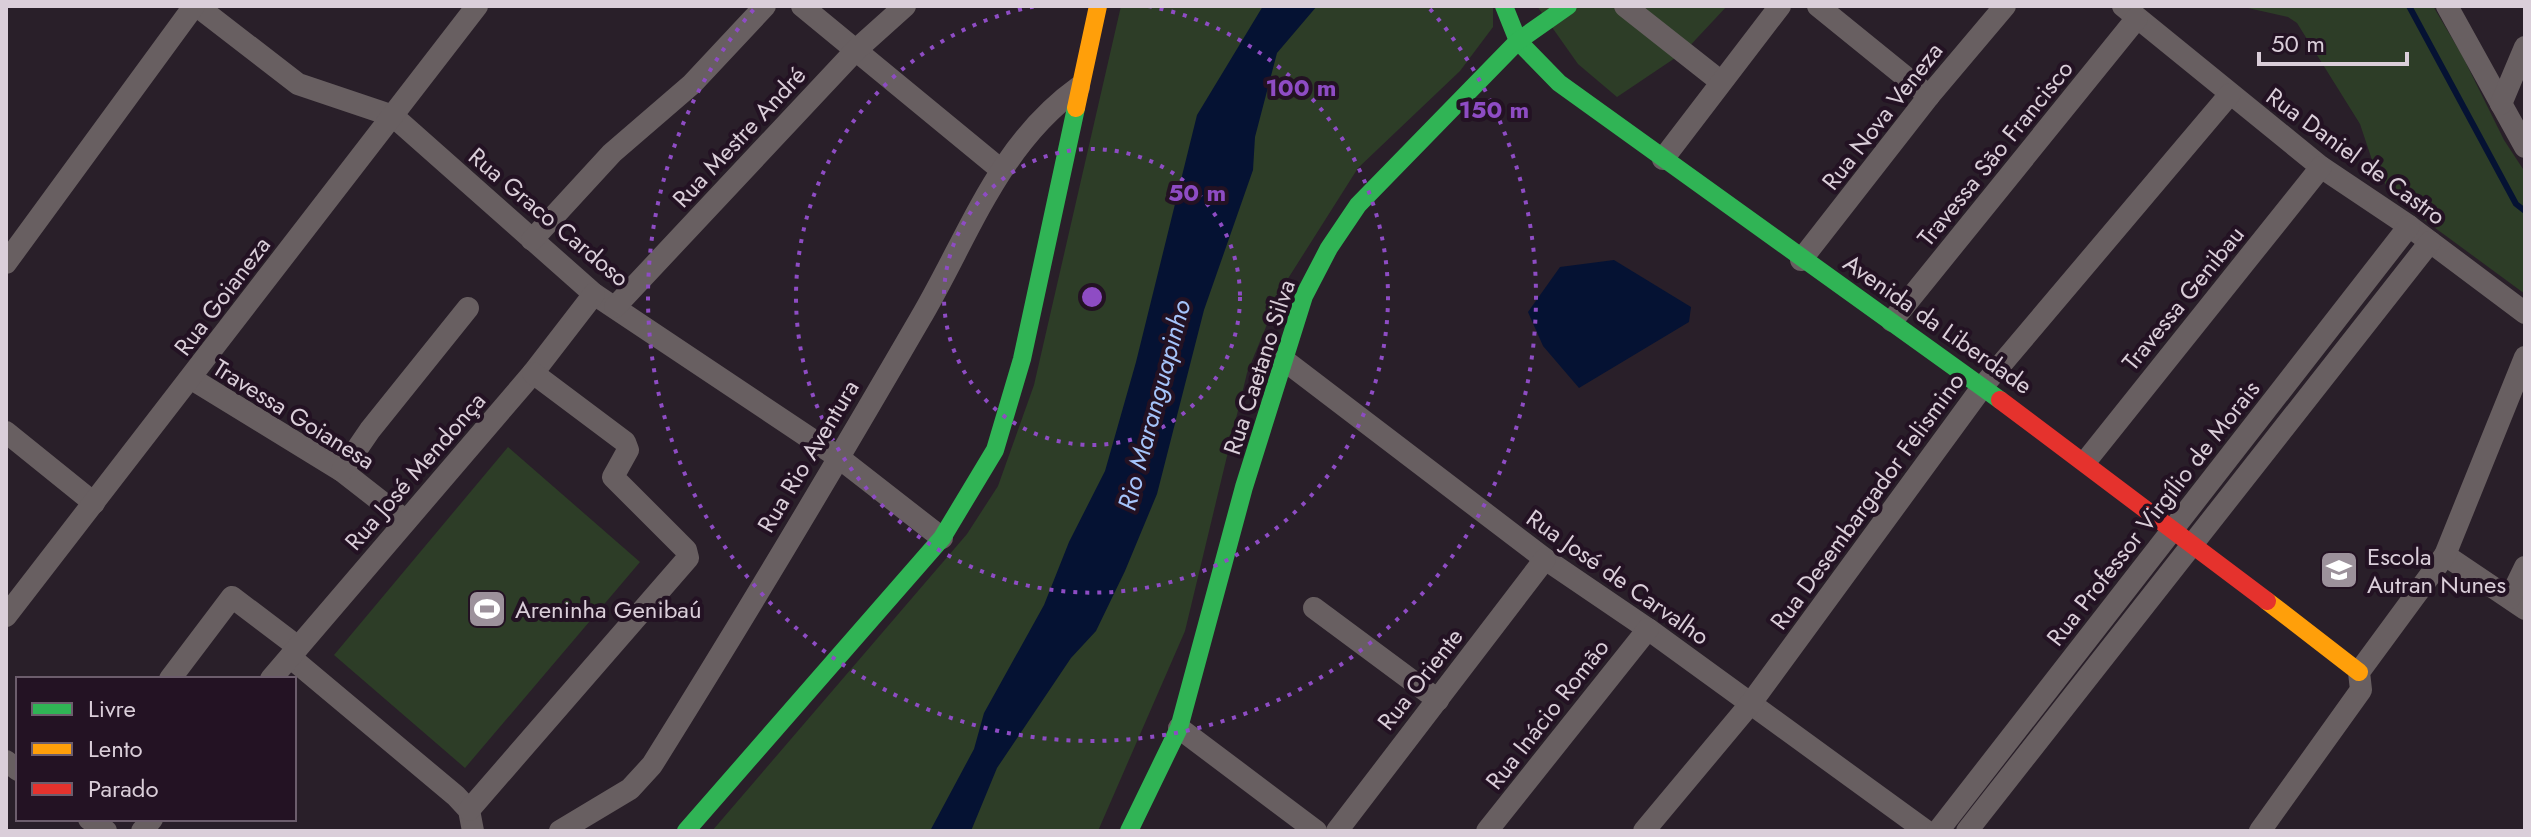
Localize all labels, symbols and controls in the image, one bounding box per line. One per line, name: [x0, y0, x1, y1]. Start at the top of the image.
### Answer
scale bar: [2259, 16, 2407, 66]
text: 50 m: [2271, 26, 2325, 61]
street label: Rua Nova Veneza: [1813, 35, 1951, 197]
street label: Travessa São Francisco: [1909, 52, 2081, 254]
street label: Rua Mestre André: [664, 59, 814, 215]
text: 100 m: [1266, 70, 1336, 105]
street label: Rua Daniel de Castro: [2259, 79, 2453, 233]
text: 150 m: [1459, 92, 1529, 127]
street label: Rua Graco Cardoso: [461, 139, 637, 295]
text: 50 m: [1168, 175, 1226, 210]
street label: Travessa Genibau: [2114, 218, 2252, 378]
street label: Rua Goianeza: [165, 229, 279, 363]
street label: Avenida da Liberdade: [1836, 246, 2040, 402]
street label: Rua Caetano Silva: [1214, 275, 1304, 459]
centre of rings: [1078, 283, 1106, 311]
water label: Rio Maranguapinho: [1108, 295, 1200, 514]
street label: Travessa Goianesa: [206, 350, 382, 478]
street label: Rua Desembargador Felismino: [1762, 365, 1972, 637]
street label: Rua Rio Aventura: [749, 373, 867, 539]
street label: Rua Professor Virgílio de Morais: [2038, 373, 2268, 653]
street label: Rua José Mendonça: [336, 384, 494, 558]
street label: Rua José de Carvalho: [1519, 501, 1717, 653]
place label: Escola Autran Nunes: [2367, 539, 2506, 602]
school or university icon: Escola Autran Nunes: [2318, 549, 2360, 591]
sports icon: Areninha Genibaú: [466, 588, 508, 630]
place label: Areninha Genibaú: [515, 592, 701, 627]
street label: Rua Oriente: [1369, 620, 1471, 738]
street label: Rua Inácio Romão: [1477, 631, 1617, 797]
legend: [16, 677, 296, 821]
text: Livre: [88, 691, 136, 726]
text: Lento: [88, 731, 143, 766]
text: Parado: [88, 771, 159, 806]

